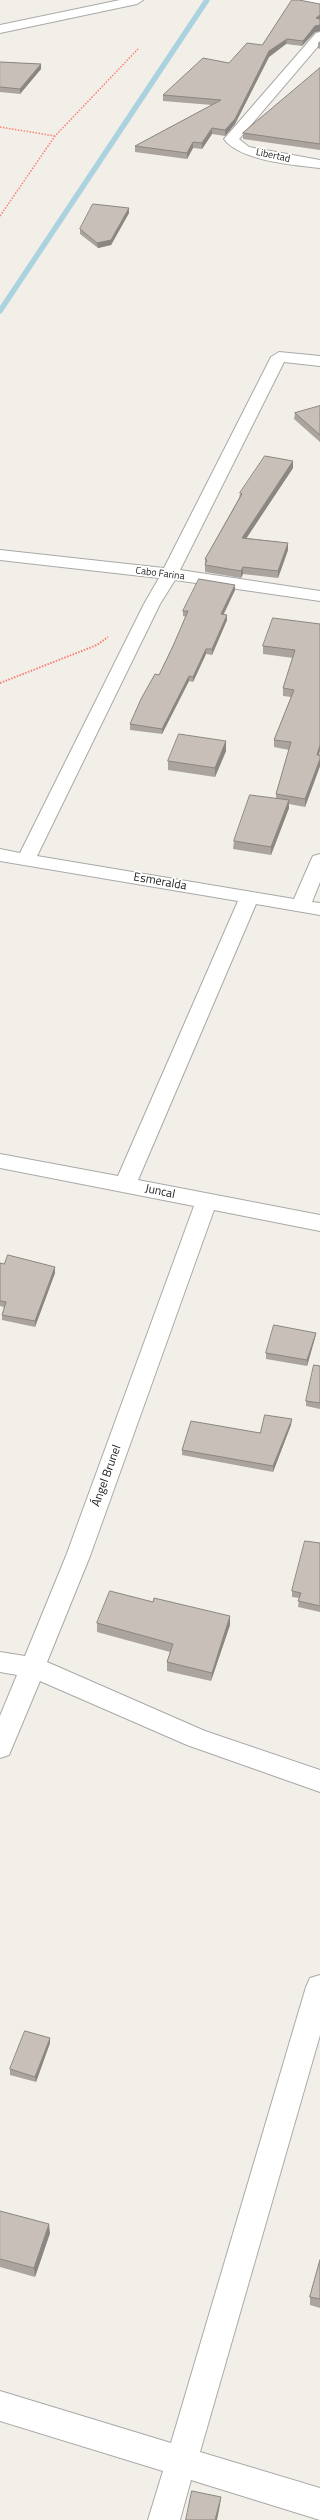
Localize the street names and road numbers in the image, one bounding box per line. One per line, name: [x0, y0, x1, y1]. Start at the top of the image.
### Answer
street label: Libertad: [255, 147, 291, 165]
street label: Cabo Farina: [135, 565, 185, 583]
street label: Esmeralda: [132, 870, 188, 894]
street label: Juncal: [144, 1182, 176, 1202]
street label: Ángel Brunel: [89, 1443, 125, 1509]

